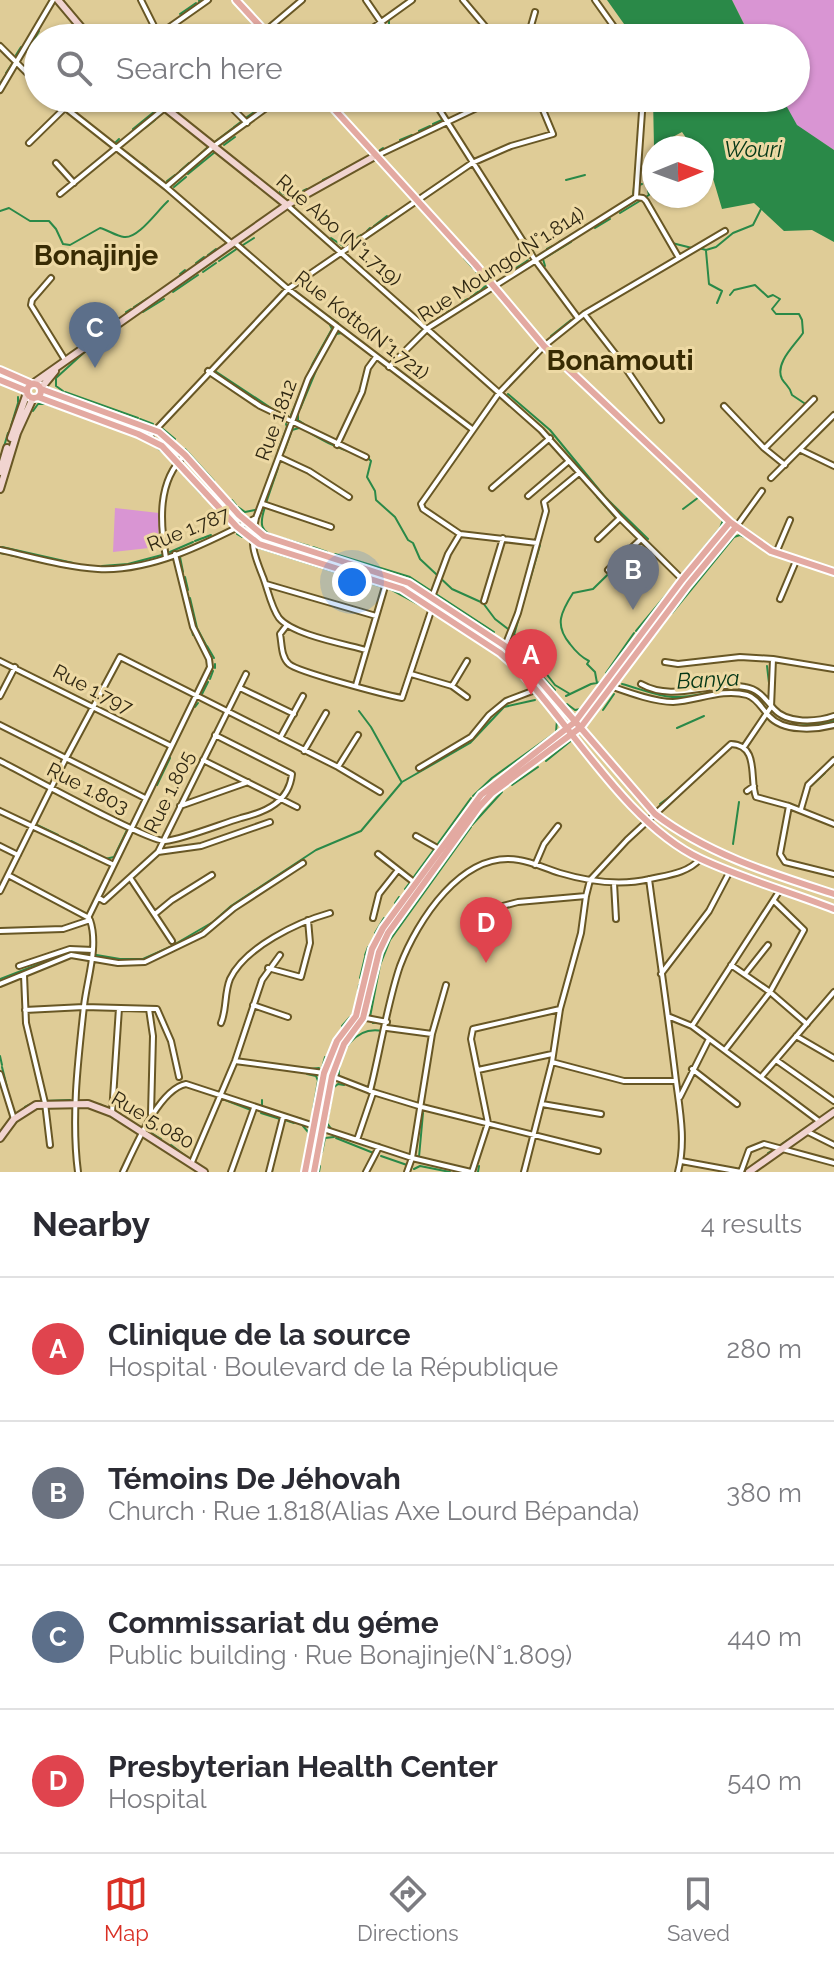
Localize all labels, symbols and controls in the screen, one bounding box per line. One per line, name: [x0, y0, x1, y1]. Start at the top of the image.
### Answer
search box: [24, 24, 810, 112]
icon: search: [52, 46, 96, 90]
text: Search here: [116, 51, 283, 86]
north arrow: [642, 136, 714, 208]
water label: Wouri: [724, 136, 783, 162]
street label: Rue Abo (N°1.719): [271, 169, 407, 291]
street label: Rue Moungo(N°1.814): [413, 201, 589, 327]
district label: Bonajinje: [34, 239, 158, 272]
street label: Rue Kotto(N°1.721): [290, 265, 434, 385]
pin: C: [69, 302, 121, 368]
district label: Bonamouti: [546, 344, 694, 377]
street label: Rue 1.812: [250, 376, 302, 464]
street label: Rue 1.787: [143, 502, 233, 556]
pin: B: [607, 544, 659, 610]
your location: [332, 562, 372, 602]
pin: A: [505, 629, 557, 695]
street label: Rue 1.797: [49, 659, 137, 719]
water label: Banya: [676, 664, 740, 694]
street label: Rue 1.805: [139, 747, 199, 837]
street label: Rue 1.803: [43, 757, 133, 819]
pin: D: [460, 897, 512, 963]
street label: Rue 5.080: [107, 1086, 199, 1154]
text: Nearby: [32, 1204, 150, 1244]
text: 4 results: [701, 1209, 802, 1239]
text: Clinique de la source: [108, 1317, 410, 1352]
text: A: [49, 1334, 67, 1364]
text: 280 m: [727, 1334, 802, 1364]
text: Hospital · Boulevard de la République: [108, 1352, 558, 1382]
text: Témoins De Jéhovah: [108, 1461, 401, 1496]
text: B: [49, 1478, 67, 1508]
text: 380 m: [726, 1478, 802, 1508]
text: Church · Rue 1.818(Alias Axe Lourd Bépanda): [108, 1496, 639, 1526]
text: Commissariat du 9éme: [108, 1605, 439, 1640]
text: C: [49, 1622, 67, 1652]
text: 440 m: [727, 1622, 802, 1652]
text: Public building · Rue Bonajinje(N°1.809): [108, 1640, 572, 1670]
text: Presbyterian Health Center: [108, 1749, 498, 1784]
text: D: [49, 1766, 67, 1796]
text: 540 m: [727, 1766, 802, 1796]
text: Hospital: [108, 1784, 207, 1814]
tab: Map: [104, 1872, 149, 1946]
tab: Directions: [357, 1872, 459, 1946]
tab: Saved: [667, 1872, 730, 1946]

